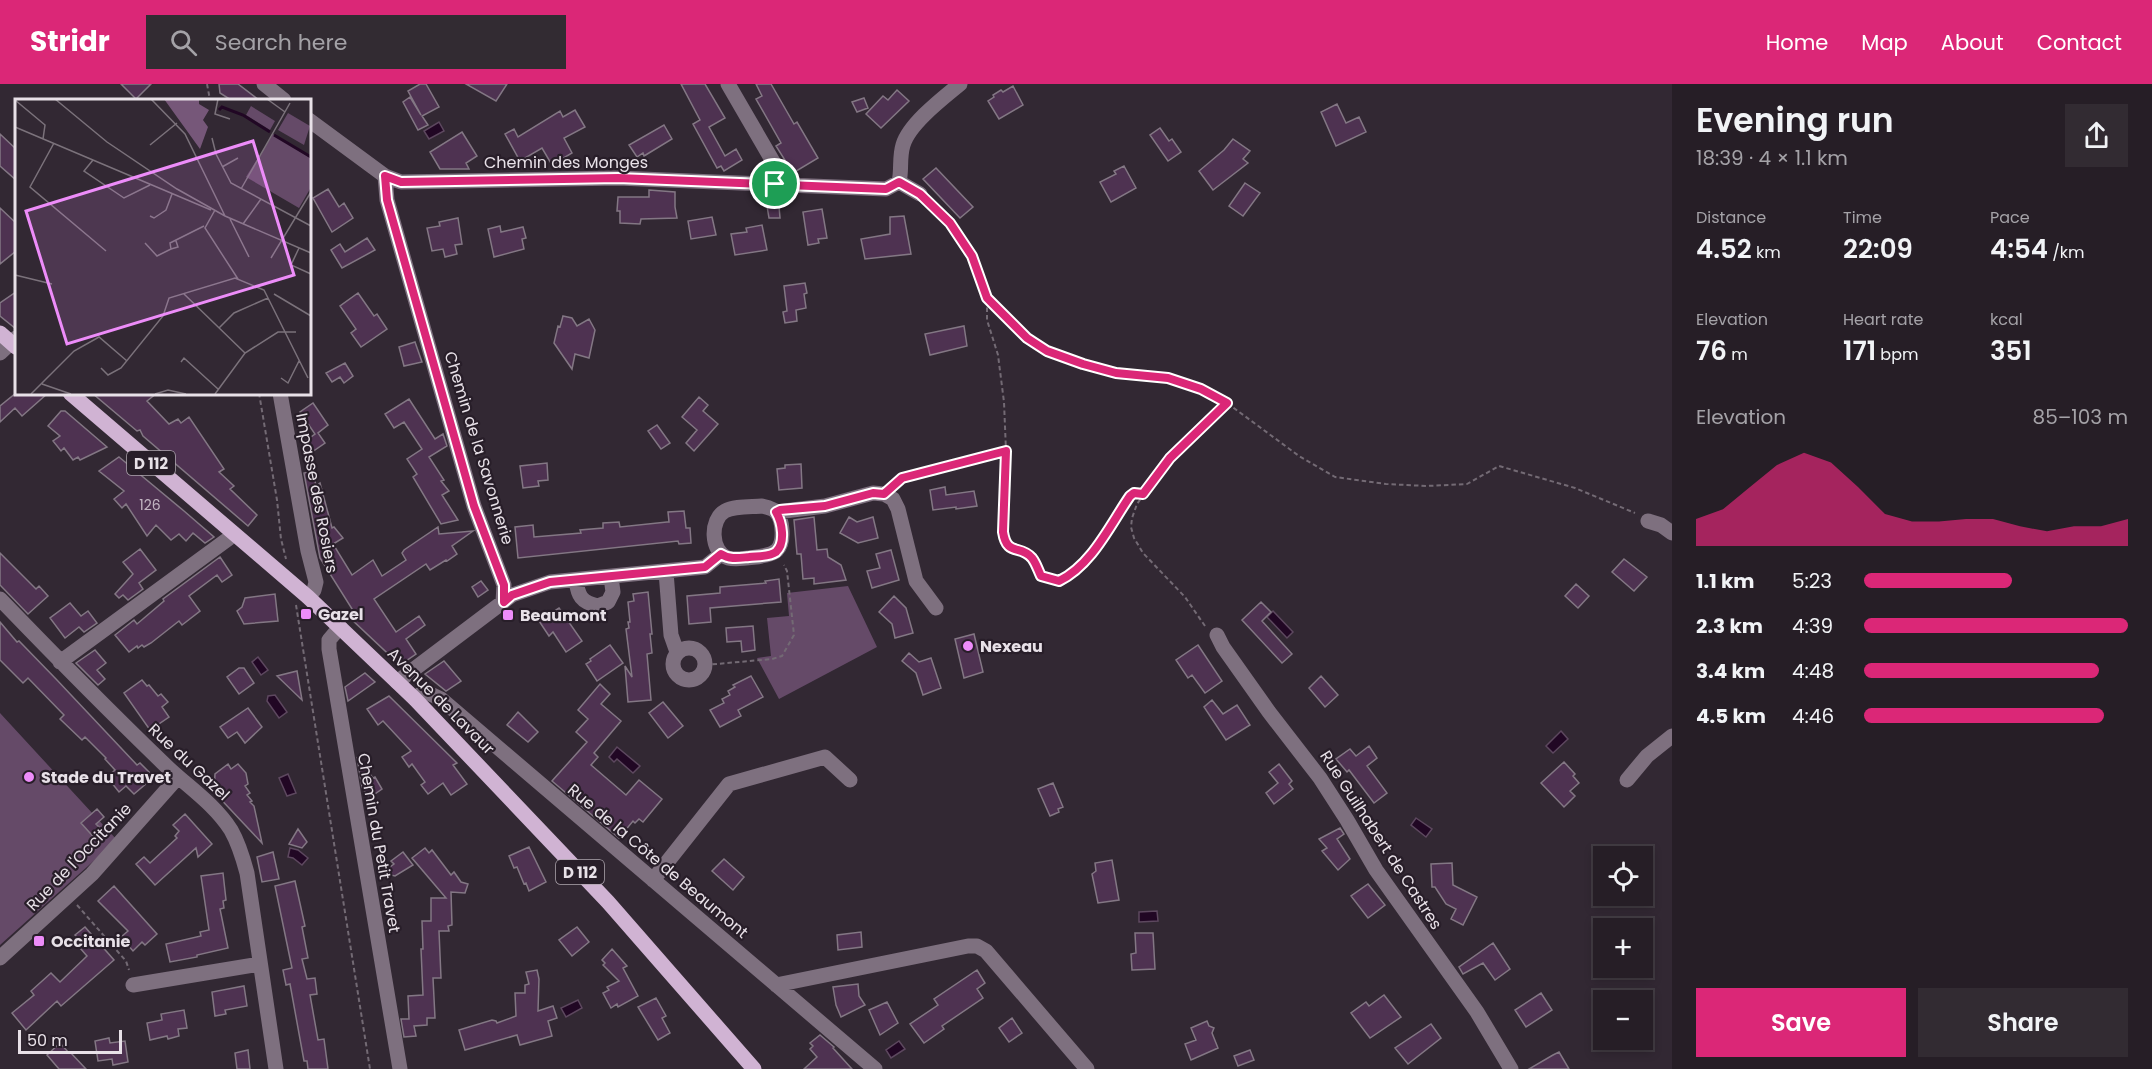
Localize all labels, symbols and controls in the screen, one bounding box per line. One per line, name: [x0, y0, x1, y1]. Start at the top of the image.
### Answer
search box: [146, 15, 566, 69]
text: Stridr: [30, 22, 110, 61]
icon: search: [167, 26, 200, 59]
text: Search here: [215, 27, 347, 58]
text: Home: [1766, 28, 1828, 57]
text: Map: [1861, 28, 1908, 57]
text: About: [1941, 28, 2004, 57]
text: Contact: [2037, 28, 2122, 57]
text: Evening run: [1696, 97, 1894, 144]
inset map: [15, 99, 310, 394]
button: share: [2065, 104, 2128, 167]
text: 18:39 · 4 × 1.1 km: [1696, 144, 1848, 172]
street label: Chemin des Monges: [484, 151, 648, 174]
pin: [749, 158, 800, 209]
icon: arrive: [758, 167, 791, 200]
text: Distance: [1696, 206, 1766, 229]
text: Time: [1843, 206, 1882, 229]
text: Pace: [1990, 206, 2030, 229]
text: 4.52: [1696, 231, 1752, 267]
text: 22:09: [1843, 231, 1913, 267]
text: 4:54: [1990, 231, 2048, 267]
text: km: [1752, 241, 1781, 264]
text: /km: [2048, 241, 2085, 264]
text: Elevation: [1696, 308, 1768, 331]
text: Heart rate: [1843, 308, 1923, 331]
text: kcal: [1990, 308, 2023, 331]
text: 76: [1696, 333, 1727, 369]
text: 171: [1843, 333, 1876, 369]
text: 351: [1990, 333, 2032, 369]
text: m: [1727, 343, 1748, 366]
text: bpm: [1876, 343, 1918, 366]
street label: Chemin de la Savonnerie: [439, 348, 519, 548]
text: Elevation: [1696, 403, 1786, 431]
text: 85–103 m: [2033, 403, 2128, 431]
street label: Impasse des Rosiers: [290, 411, 344, 575]
road number: D 112: [127, 451, 175, 475]
house number: 126: [139, 495, 161, 515]
text: 1.1 km: [1696, 567, 1754, 595]
text: 5:23: [1792, 567, 1832, 595]
place label: Gazel: [318, 603, 364, 626]
place label: Beaumont: [520, 604, 606, 627]
marker: Gazel: [299, 607, 313, 621]
marker: Beaumont: [501, 608, 515, 622]
text: 2.3 km: [1696, 612, 1763, 640]
text: 4:39: [1792, 612, 1833, 640]
place label: Nexeau: [980, 635, 1043, 658]
marker: Nexeau: [961, 639, 975, 653]
street label: Avenue de Lavaur: [382, 642, 500, 760]
text: 3.4 km: [1696, 657, 1765, 685]
text: 4:48: [1792, 657, 1834, 685]
text: 4.5 km: [1696, 702, 1766, 730]
text: 4:46: [1792, 702, 1834, 730]
street label: Rue du Gazel: [143, 718, 235, 806]
street label: Rue Guilhabert de Castres: [1314, 746, 1448, 934]
street label: Chemin du Petit Travet: [352, 751, 406, 935]
place label: Stade du Travet: [41, 766, 171, 789]
marker: Stade du Travet: [22, 770, 36, 784]
street label: Rue de la Côte de Beaumont: [563, 778, 753, 944]
street label: Rue de l'Occitanie: [21, 798, 137, 916]
map controls: [1593, 846, 1653, 1050]
button: locate: [1593, 846, 1653, 906]
road number: D 112: [556, 860, 604, 884]
button: +: [1593, 918, 1653, 978]
place label: Occitanie: [51, 930, 131, 953]
marker: Occitanie: [32, 934, 46, 948]
button: Save: [1696, 988, 1906, 1057]
button: Share: [1918, 988, 2128, 1057]
button: −: [1593, 990, 1653, 1050]
scale bar: [18, 1027, 122, 1054]
text: 50 m: [27, 1029, 68, 1052]

